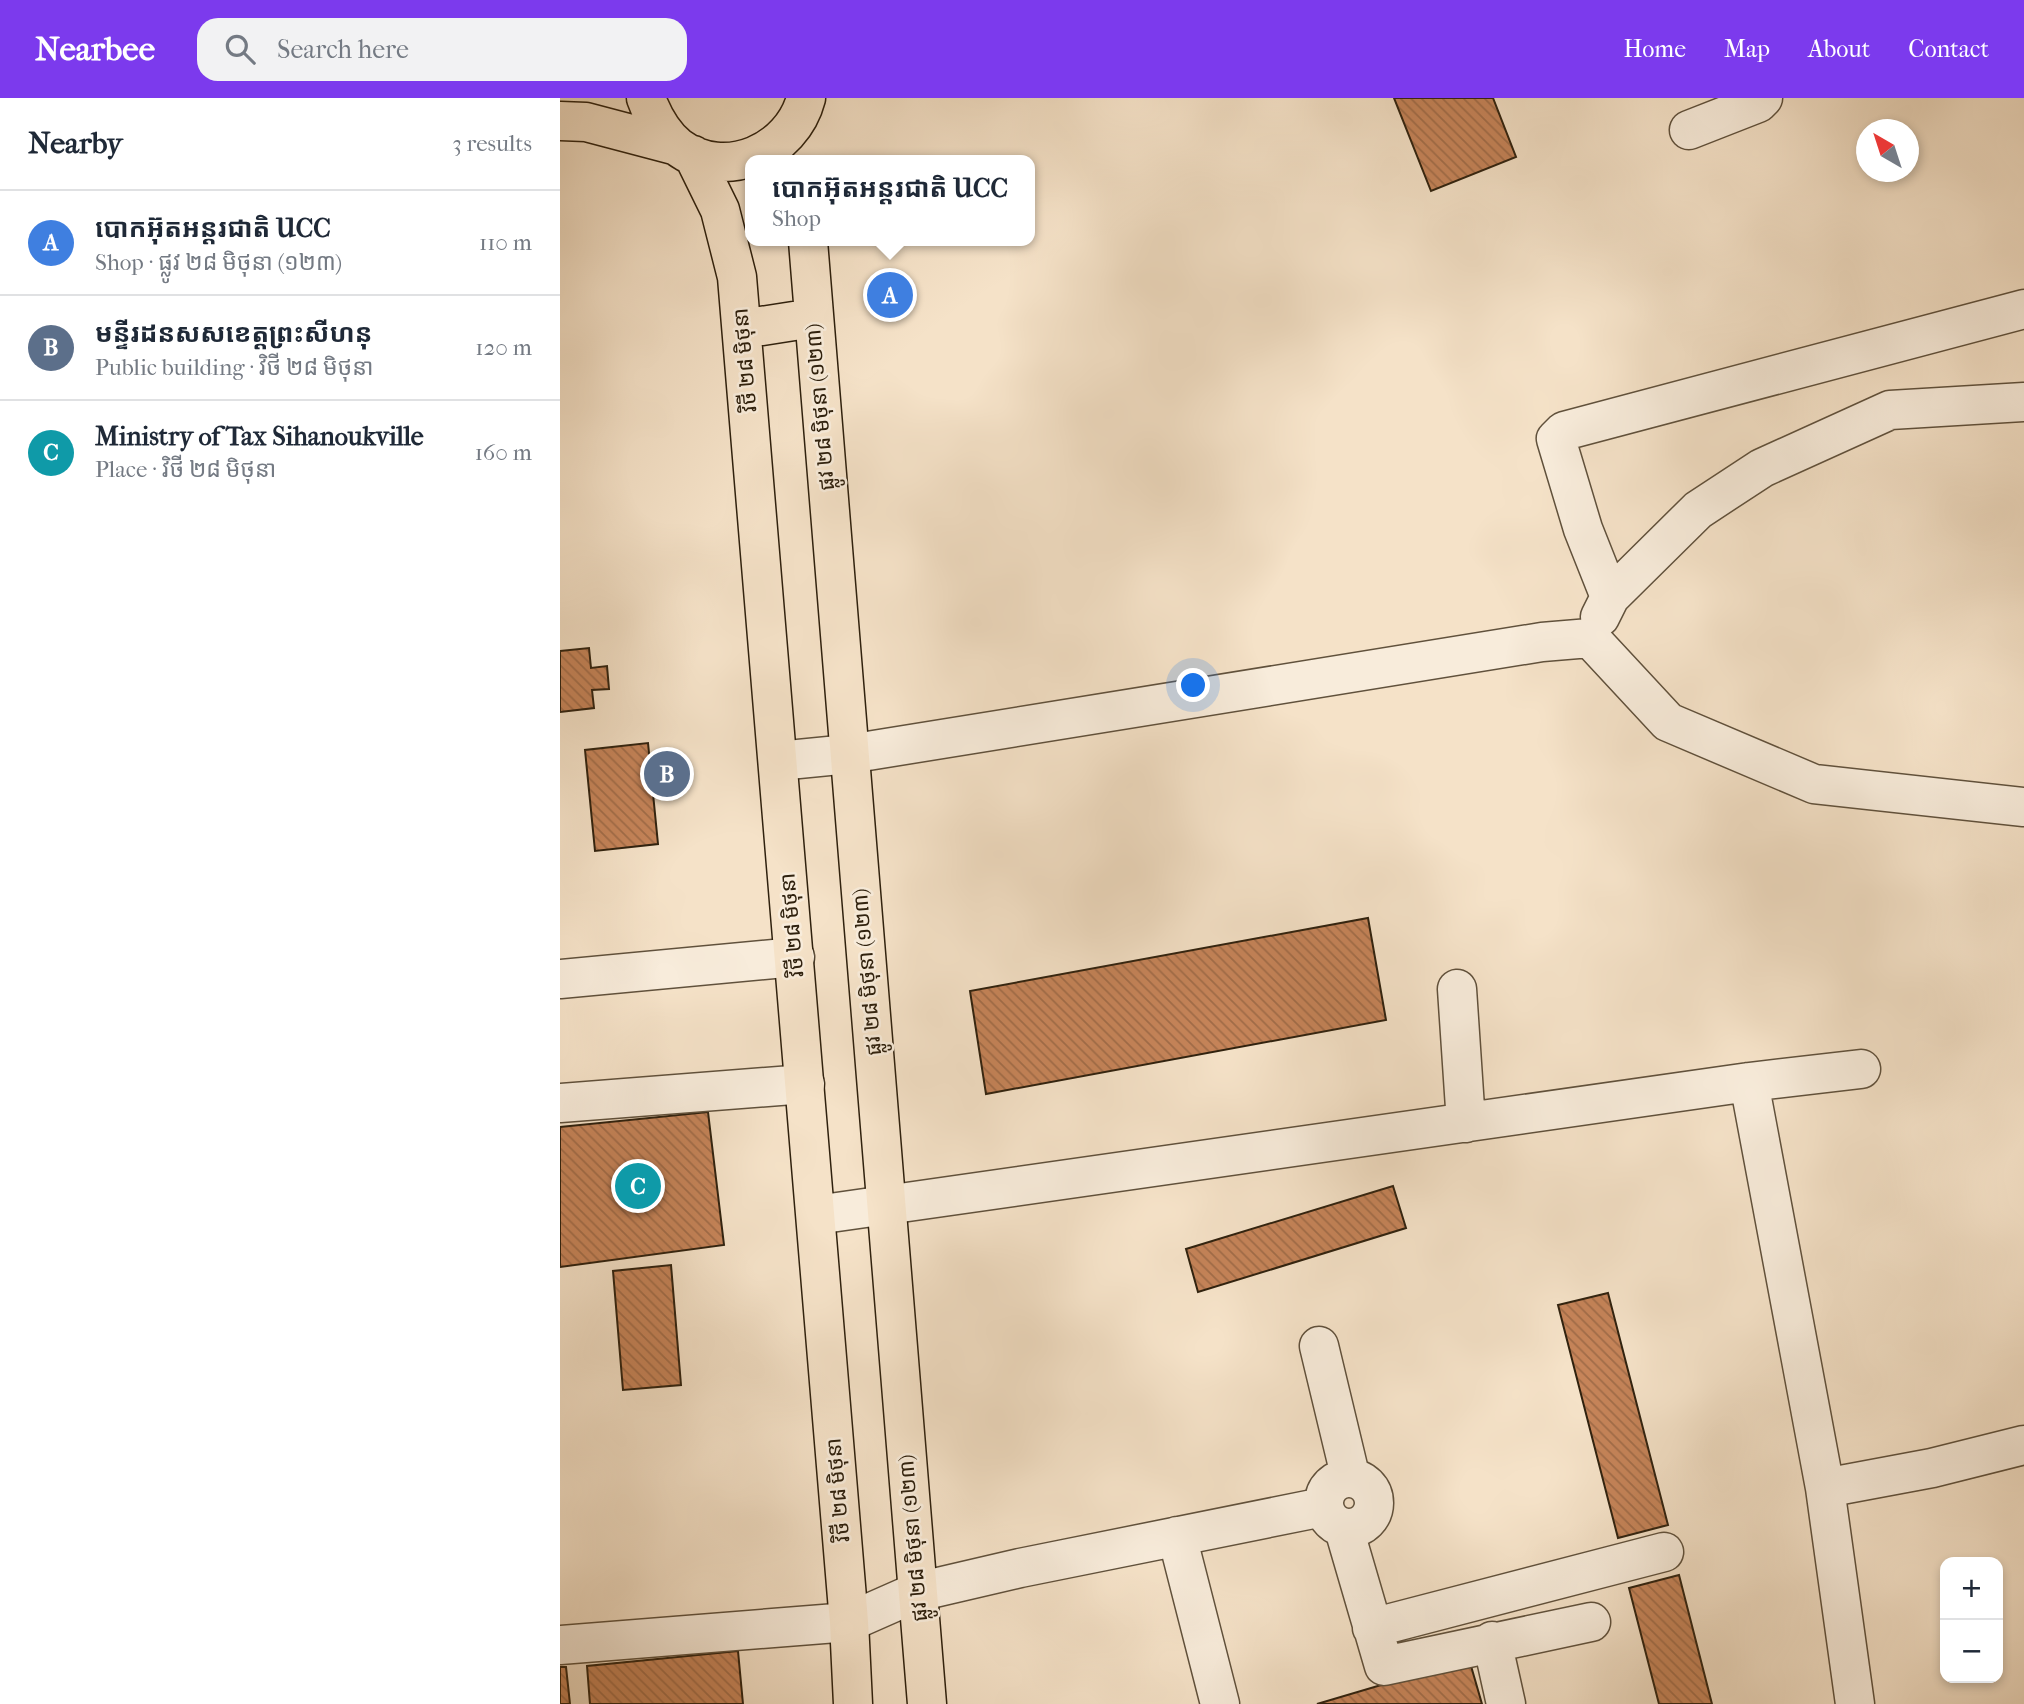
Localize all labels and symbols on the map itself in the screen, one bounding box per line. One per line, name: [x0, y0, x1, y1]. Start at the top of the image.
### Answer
north arrow: [1856, 119, 1919, 182]
pin: A: [867, 269, 913, 321]
street label: វិថី ២៨ មិថុនា: [728, 307, 763, 414]
street label: ផ្លូវ ២៨ មិថុនា (១២៣): [801, 322, 846, 492]
your location: [1176, 668, 1210, 702]
pin: B: [644, 748, 690, 800]
street label: វិថី ២៨ មិថុនា: [775, 872, 810, 979]
street label: ផ្លូវ ២៨ មិថុនា (១២៣): [848, 887, 893, 1057]
pin: C: [615, 1160, 661, 1212]
street label: វិថី ២៨ មិថុនា: [821, 1437, 856, 1544]
street label: ផ្លូវ ២៨ មិថុនា (១២៣): [894, 1453, 939, 1623]

